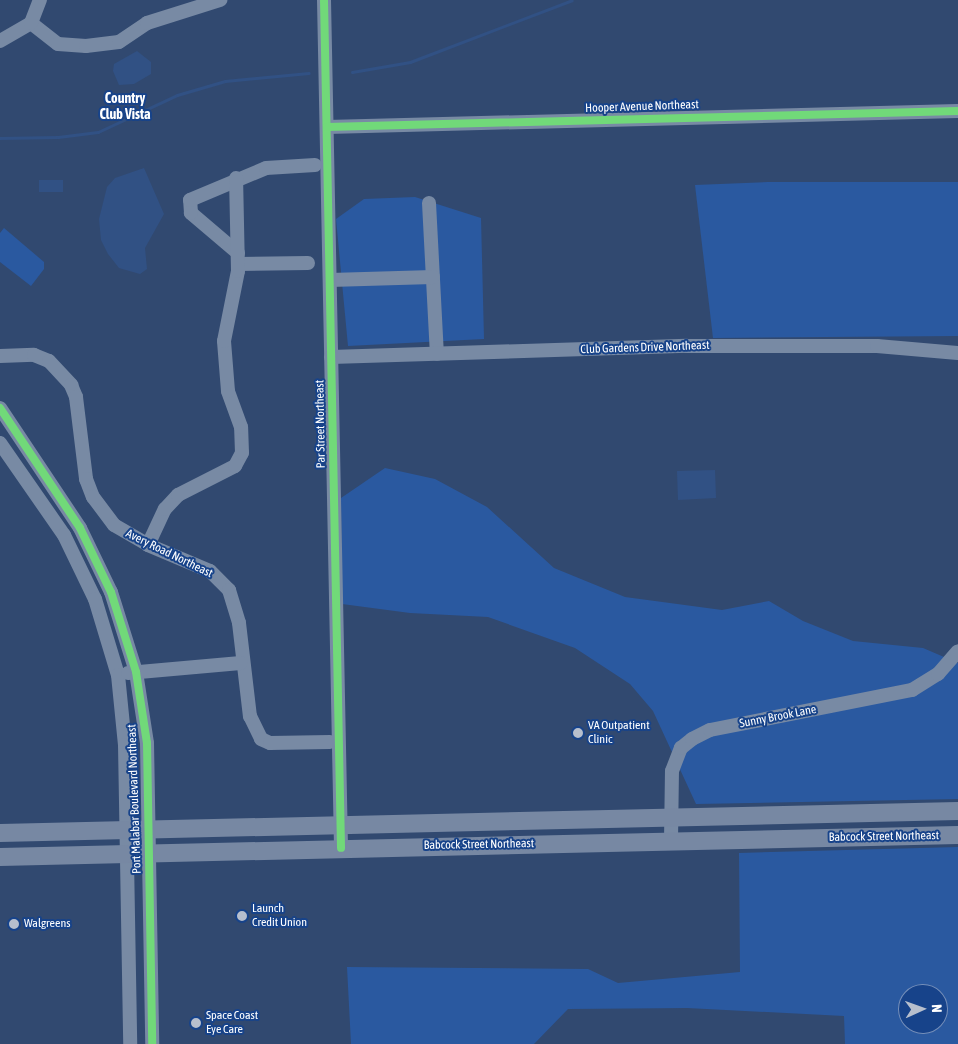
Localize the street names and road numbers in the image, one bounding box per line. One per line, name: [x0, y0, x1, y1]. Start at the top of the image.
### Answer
street label: Hooper Avenue Northeast: [585, 98, 699, 116]
street label: Club Gardens Drive Northeast: [580, 339, 710, 357]
street label: Par Street Northeast: [313, 380, 329, 468]
street label: Avery Road Northeast: [123, 527, 215, 581]
street label: Sunny Brook Lane: [738, 702, 818, 732]
street label: Port Malabar Boulevard Northeast: [125, 724, 145, 874]
street label: Babcock Street Northeast: [829, 829, 939, 845]
street label: Babcock Street Northeast: [424, 837, 534, 853]

